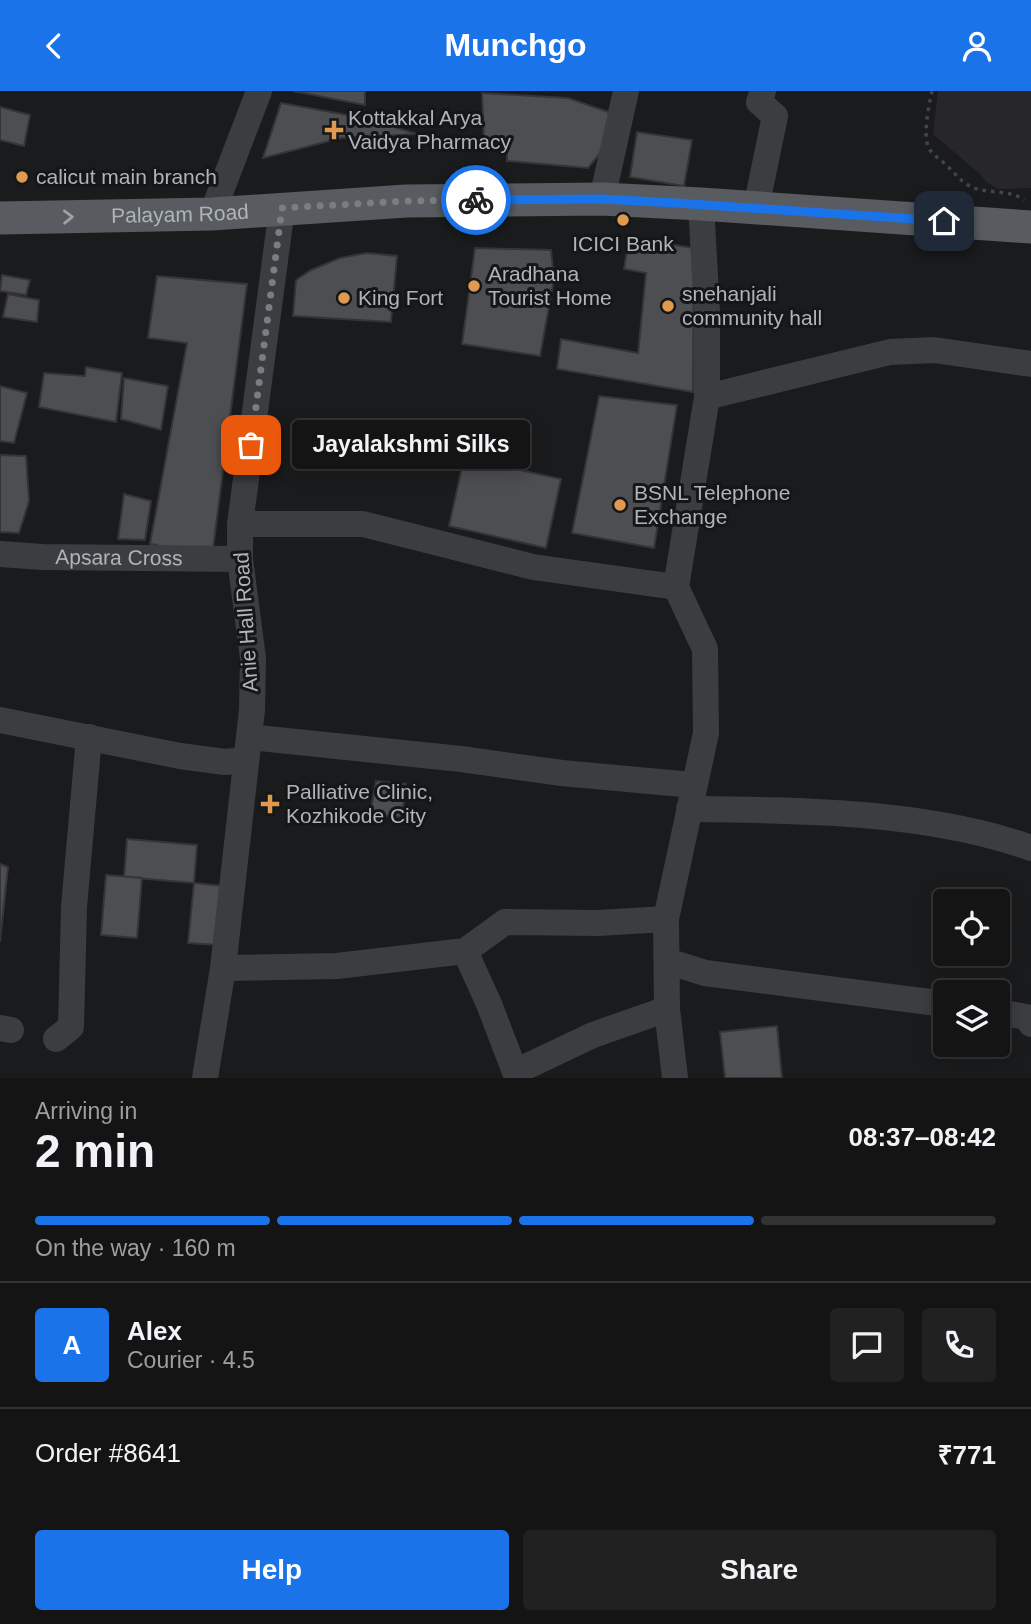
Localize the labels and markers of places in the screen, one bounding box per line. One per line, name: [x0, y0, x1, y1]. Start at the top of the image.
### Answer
place label: Kottakkal Arya Vaidya Pharmacy: [348, 106, 512, 153]
marker: Kottakkal Arya Vaidya Pharmacy: [326, 122, 342, 138]
place label: calicut main branch: [36, 165, 217, 188]
marker: calicut main branch: [14, 169, 30, 185]
pin: [914, 191, 974, 251]
marker: ICICI Bank: [615, 212, 631, 228]
place label: ICICI Bank: [572, 232, 674, 255]
place label: Aradhana Tourist Home: [488, 262, 612, 309]
marker: Aradhana Tourist Home: [466, 278, 482, 294]
place label: snehanjali community hall: [682, 282, 822, 329]
place label: King Fort: [358, 286, 443, 309]
marker: King Fort: [336, 290, 352, 306]
marker: snehanjali community hall: [660, 298, 676, 314]
pin: [221, 415, 281, 475]
callout: Jayalakshmi Silks: [293, 421, 531, 469]
place label: BSNL Telephone Exchange: [634, 481, 790, 528]
marker: BSNL Telephone Exchange: [612, 497, 628, 513]
place label: Palliative Clinic, Kozhikode City: [286, 780, 433, 827]
marker: Palliative Clinic, Kozhikode City: [260, 794, 280, 814]

